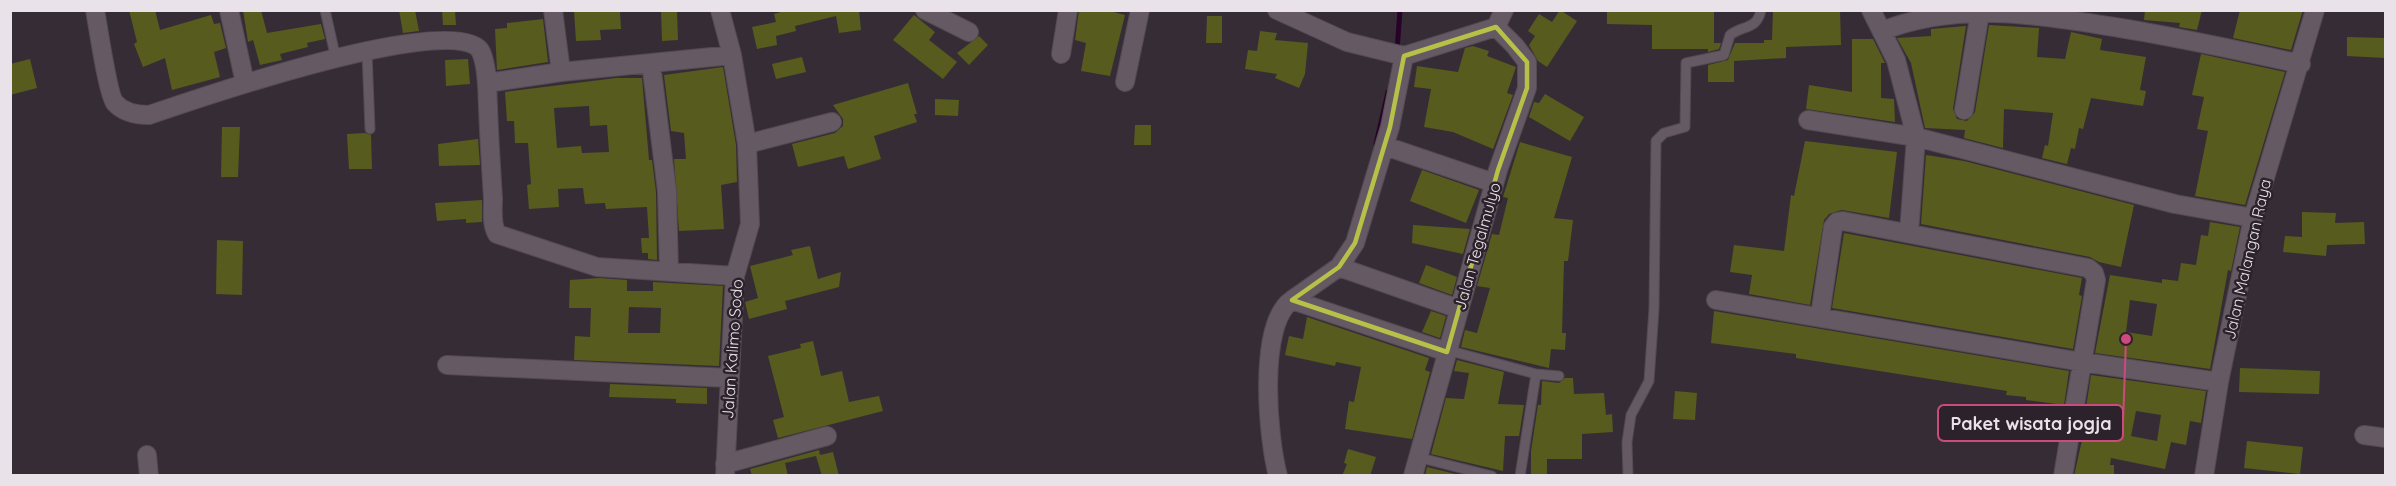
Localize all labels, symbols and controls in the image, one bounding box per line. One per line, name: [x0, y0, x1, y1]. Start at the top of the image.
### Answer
street label: Jalan Malangan Raya: [2219, 177, 2275, 341]
street label: Jalan Tegalmulyo: [1449, 180, 1505, 312]
street label: Jalan Kalimo Sodo: [717, 278, 747, 420]
callout: Paket wisata jogja: [1938, 405, 2123, 441]
text: Paket wisata jogja: [1951, 412, 2111, 435]

